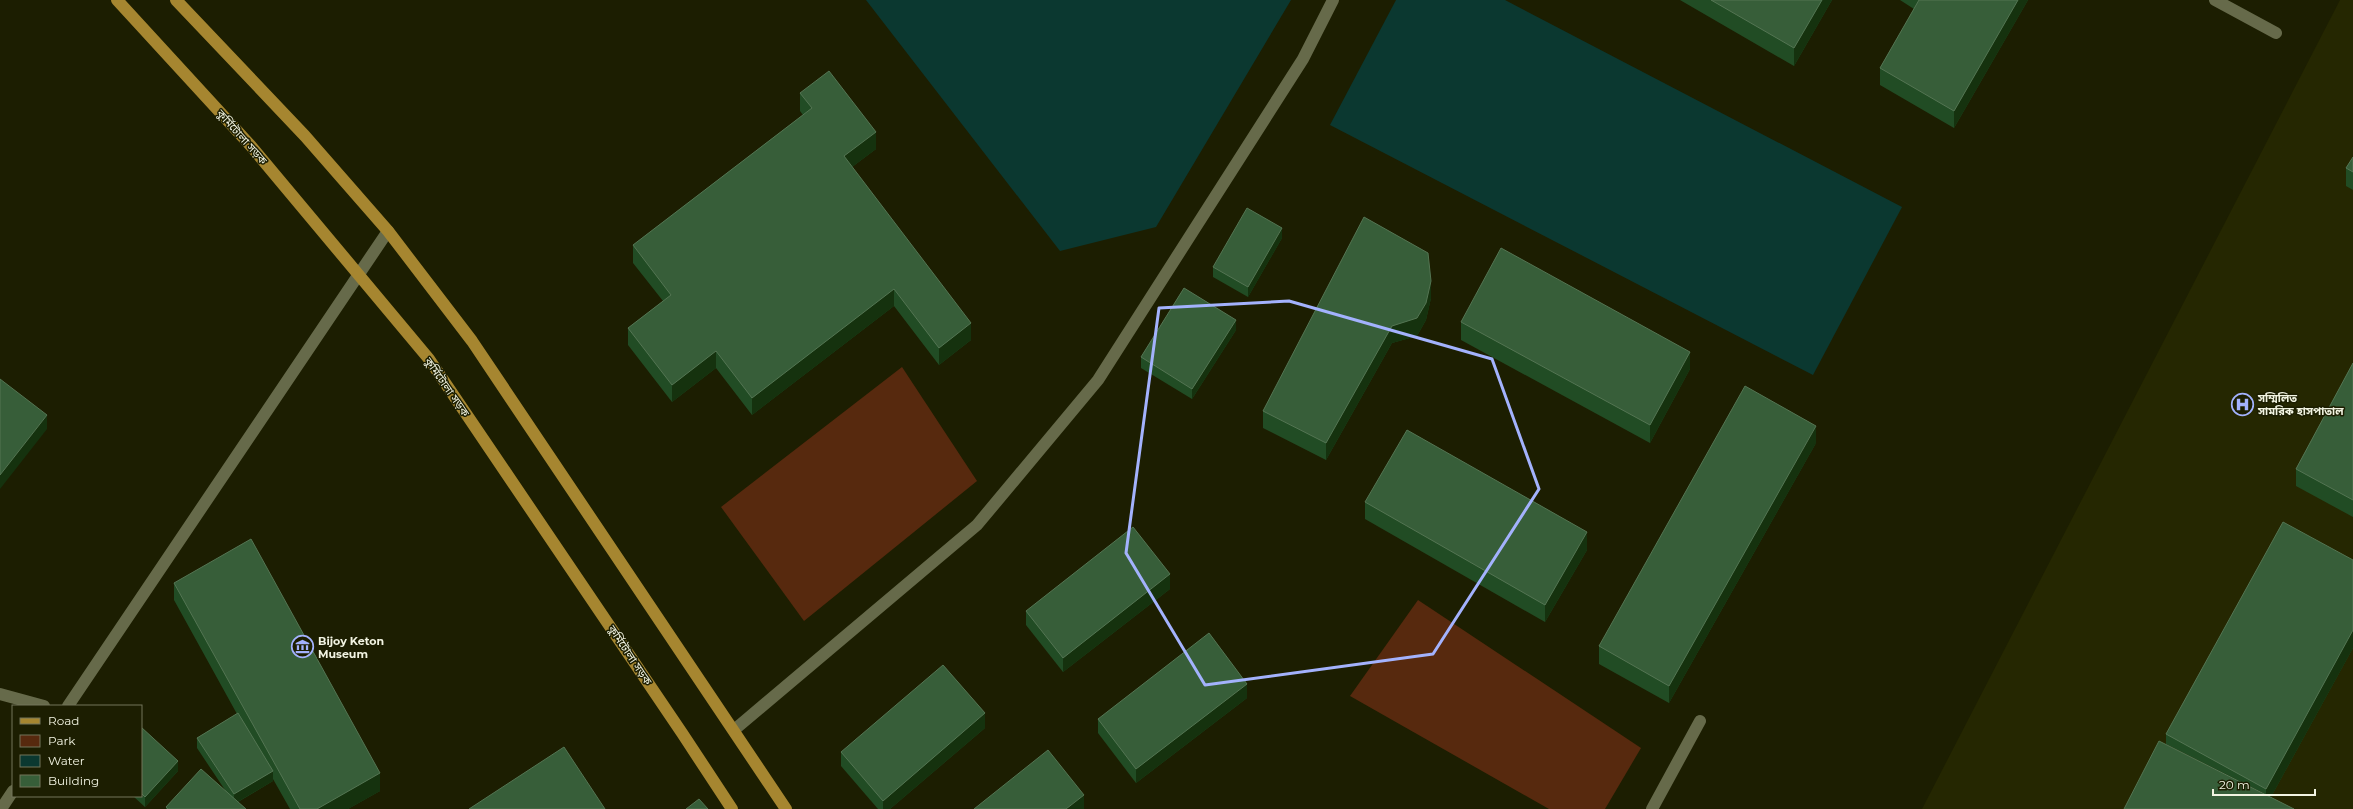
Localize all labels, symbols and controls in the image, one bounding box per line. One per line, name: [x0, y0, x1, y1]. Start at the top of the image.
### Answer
street label: কুর্মিটোলা সড়ক: [213, 106, 270, 167]
street label: কুর্মিটোলা সড়ক: [421, 354, 473, 419]
hospital icon: সম্মিলিত সামরিক হাসপাতাল: [2229, 391, 2255, 417]
place label: সম্মিলিত সামরিক হাসপাতাল: [2257, 391, 2344, 418]
street label: কুর্মিটোলা সড়ক: [604, 622, 655, 688]
museum icon: Bijoy Keton Museum: [290, 634, 316, 660]
place label: Bijoy Keton Museum: [318, 634, 384, 661]
legend: [12, 705, 142, 797]
text: Road: [48, 713, 79, 728]
text: Park: [48, 733, 76, 748]
text: Water: [48, 753, 85, 768]
scale bar: [2213, 771, 2315, 797]
text: Building: [48, 773, 99, 788]
text: 20 m: [2219, 777, 2250, 792]

